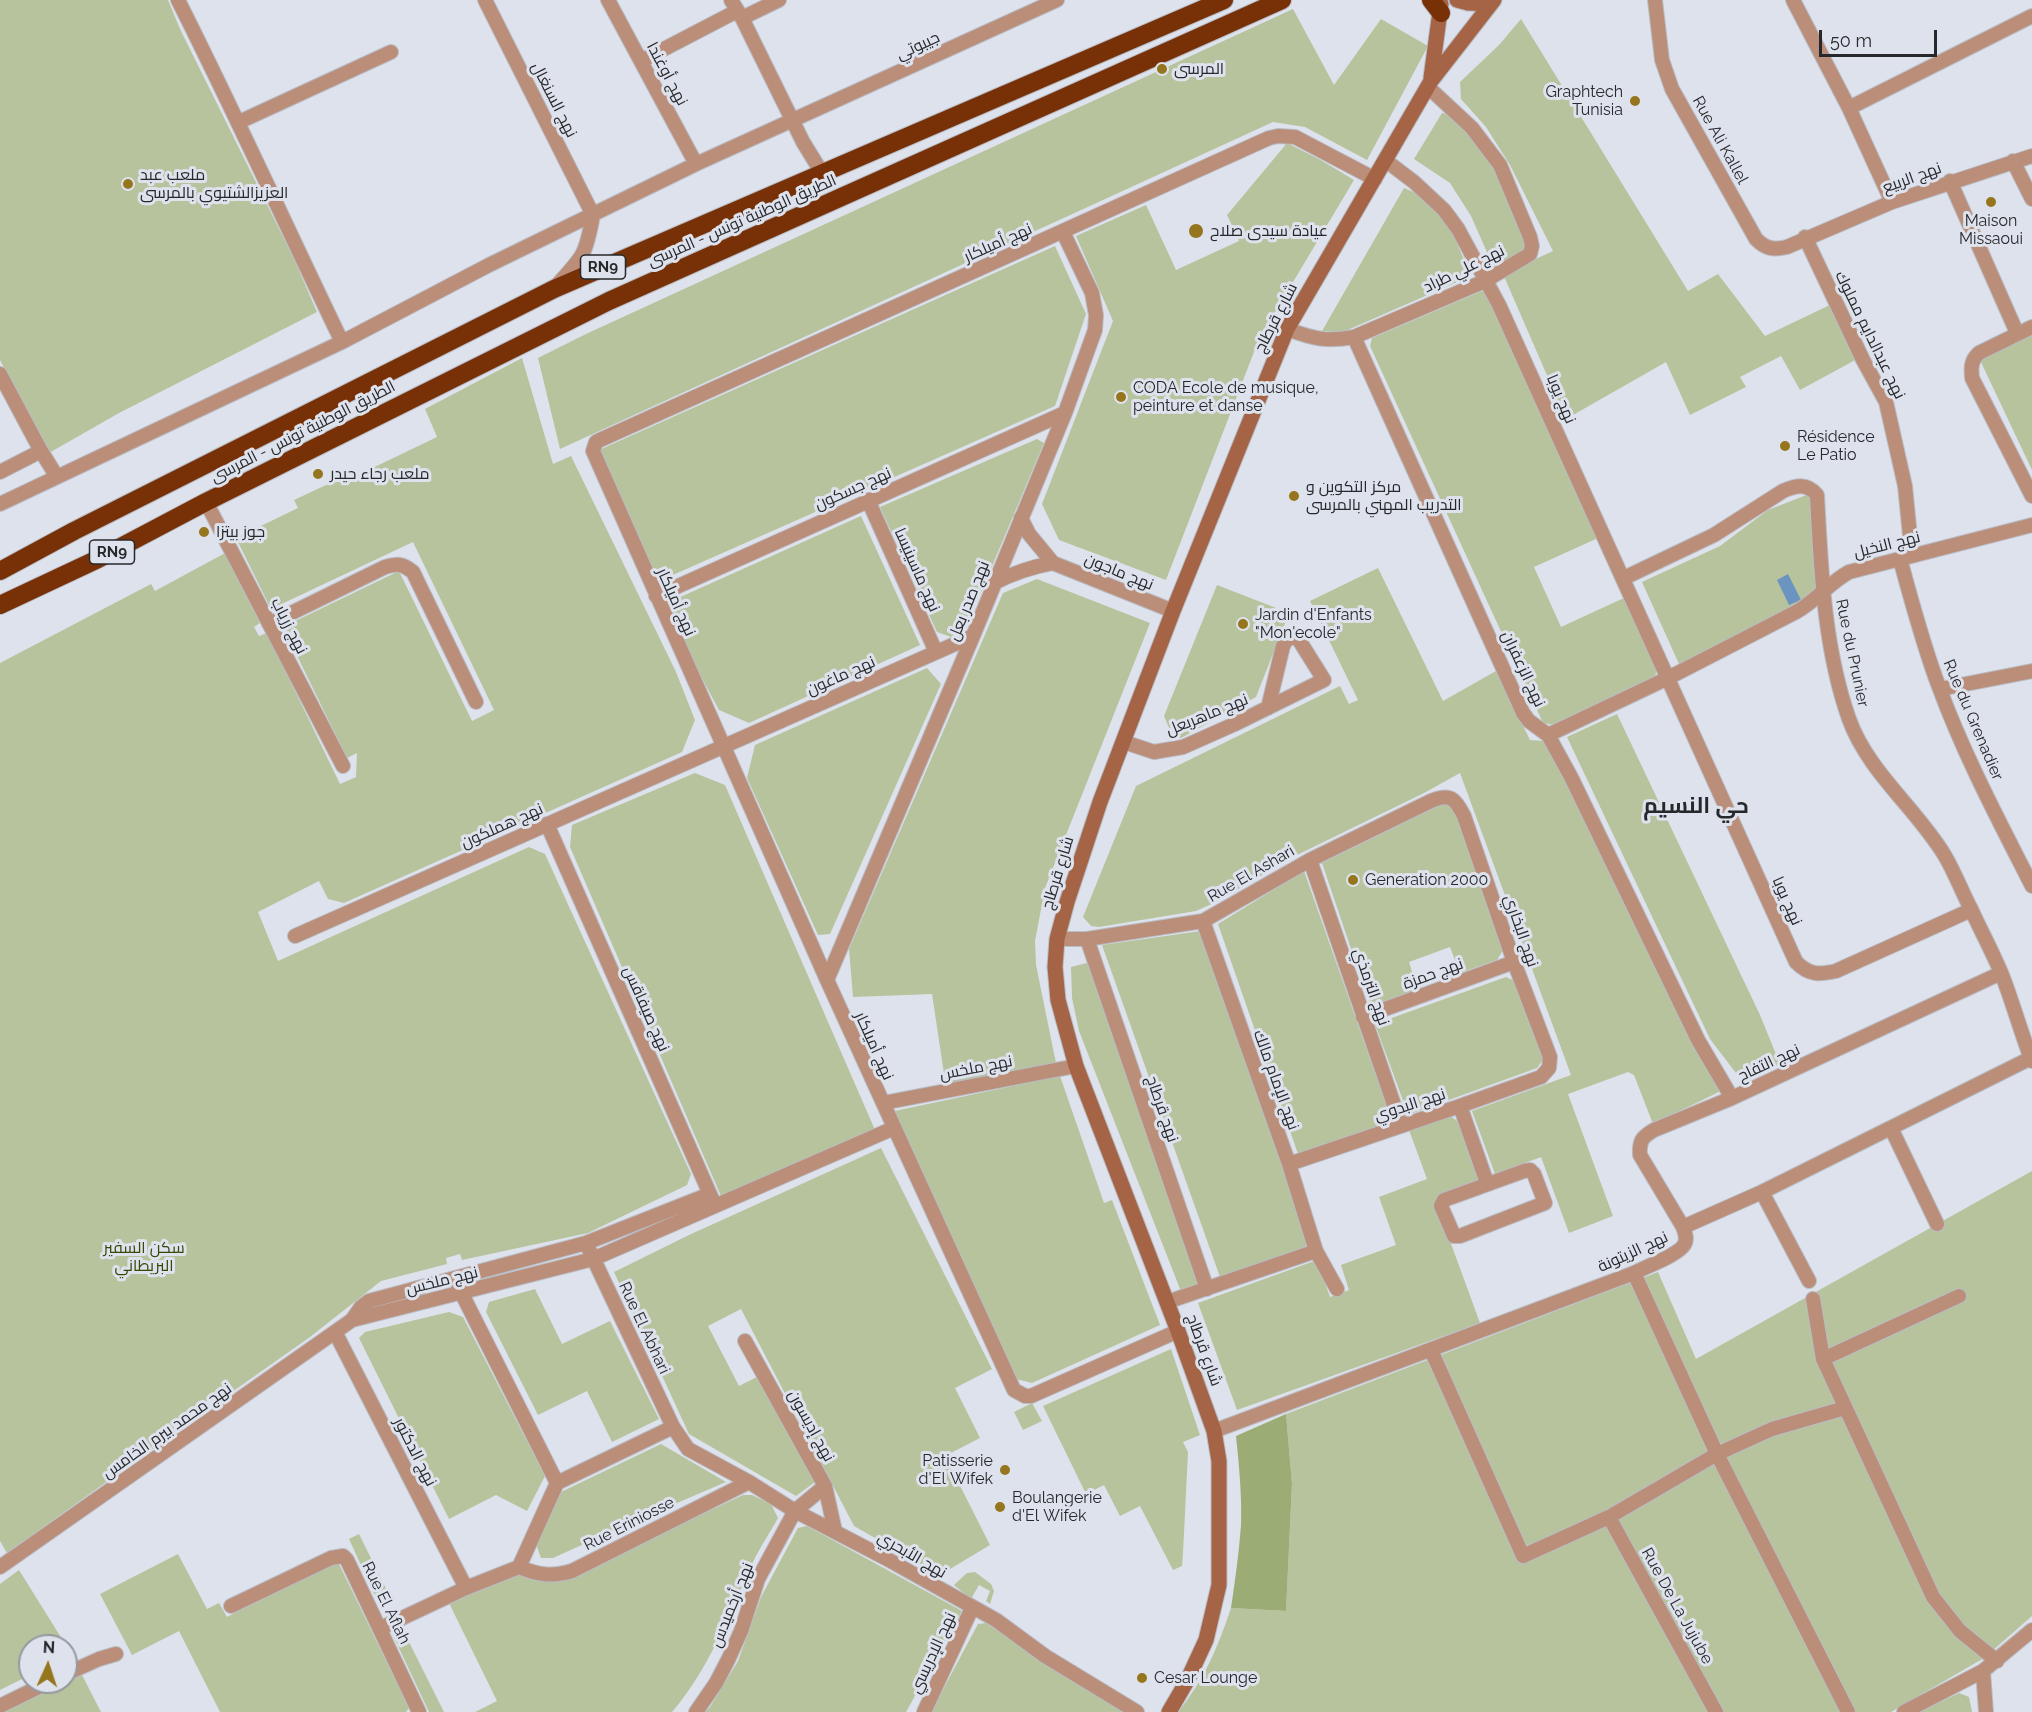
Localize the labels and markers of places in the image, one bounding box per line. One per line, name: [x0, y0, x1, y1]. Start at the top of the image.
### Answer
place label: المرسى: [1174, 59, 1224, 79]
marker: المرسى: [1155, 62, 1169, 76]
place label: Graphtech Tunisia: [1545, 82, 1623, 120]
marker: Graphtech Tunisia: [1628, 94, 1642, 108]
place label: ملعب عبد العزيزالشتيوي بالمرسى: [140, 165, 288, 203]
marker: ملعب عبد العزيزالشتيوي بالمرسى: [121, 177, 135, 191]
marker: Maison Missaoui: [1984, 195, 1998, 209]
place label: Maison Missaoui: [1959, 211, 2023, 249]
place label: عيادة سيدى صلاح: [1210, 221, 1328, 241]
marker: عيادة سيدى صلاح: [1187, 222, 1205, 240]
place label: CODA Ecole de musique, peinture et danse: [1133, 378, 1319, 416]
marker: CODA Ecole de musique, peinture et danse: [1114, 390, 1128, 404]
place label: Résidence Le Patio: [1797, 427, 1875, 465]
marker: Résidence Le Patio: [1778, 439, 1792, 453]
place label: ملعب رجاء حيدر: [330, 464, 429, 484]
marker: ملعب رجاء حيدر: [311, 467, 325, 481]
place label: مركز التكوين و التدريب المهني بالمرسى: [1306, 477, 1462, 515]
marker: مركز التكوين و التدريب المهني بالمرسى: [1287, 489, 1301, 503]
place label: جوز بيتزا: [216, 522, 265, 542]
marker: جوز بيتزا: [197, 525, 211, 539]
place label: Jardin d'Enfants "Mon'ecole": [1255, 605, 1372, 643]
marker: Jardin d'Enfants "Mon'ecole": [1236, 617, 1250, 631]
place label: Generation 2000: [1365, 870, 1488, 890]
marker: Generation 2000: [1346, 873, 1360, 887]
place label: Patisserie d'El Wifek: [919, 1451, 993, 1489]
marker: Patisserie d'El Wifek: [998, 1463, 1012, 1477]
place label: Boulangerie d'El Wifek: [1012, 1488, 1102, 1526]
marker: Boulangerie d'El Wifek: [993, 1500, 1007, 1514]
place label: Cesar Lounge: [1154, 1668, 1257, 1688]
marker: Cesar Lounge: [1135, 1671, 1149, 1685]

